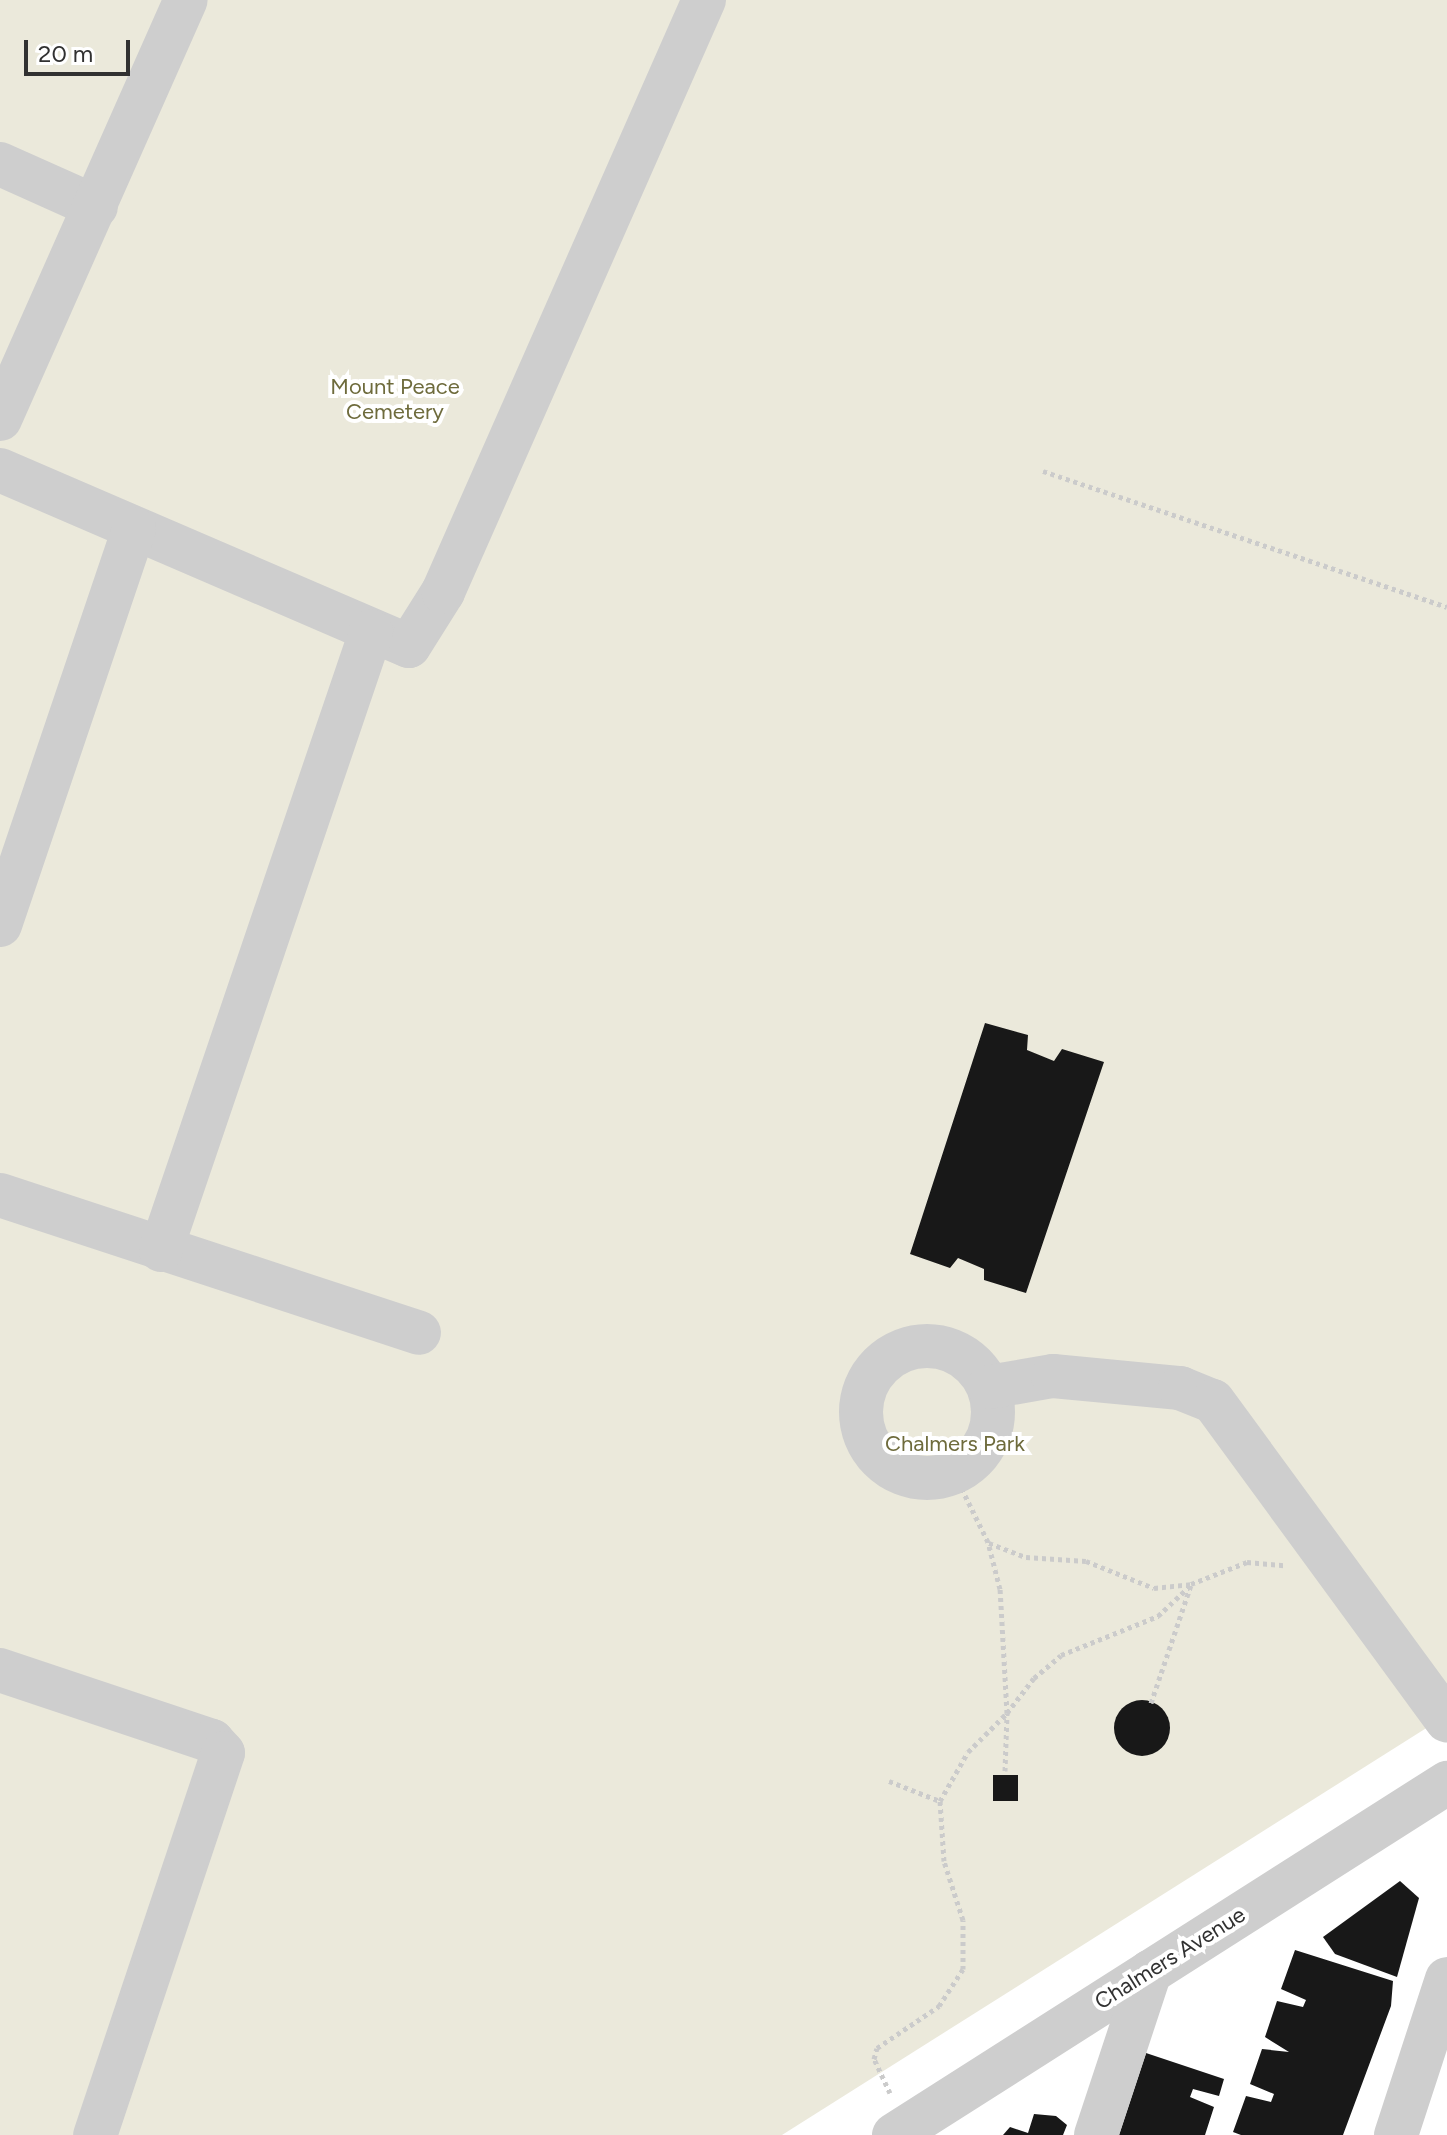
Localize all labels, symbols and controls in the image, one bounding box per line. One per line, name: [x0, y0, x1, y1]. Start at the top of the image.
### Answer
scale bar: [28, 24, 134, 74]
text: 20 m: [38, 39, 93, 68]
park label: Mount Peace Cemetery: [330, 373, 460, 424]
park label: Chalmers Park: [885, 1431, 1025, 1457]
street label: Chalmers Avenue: [1090, 1901, 1250, 2015]

